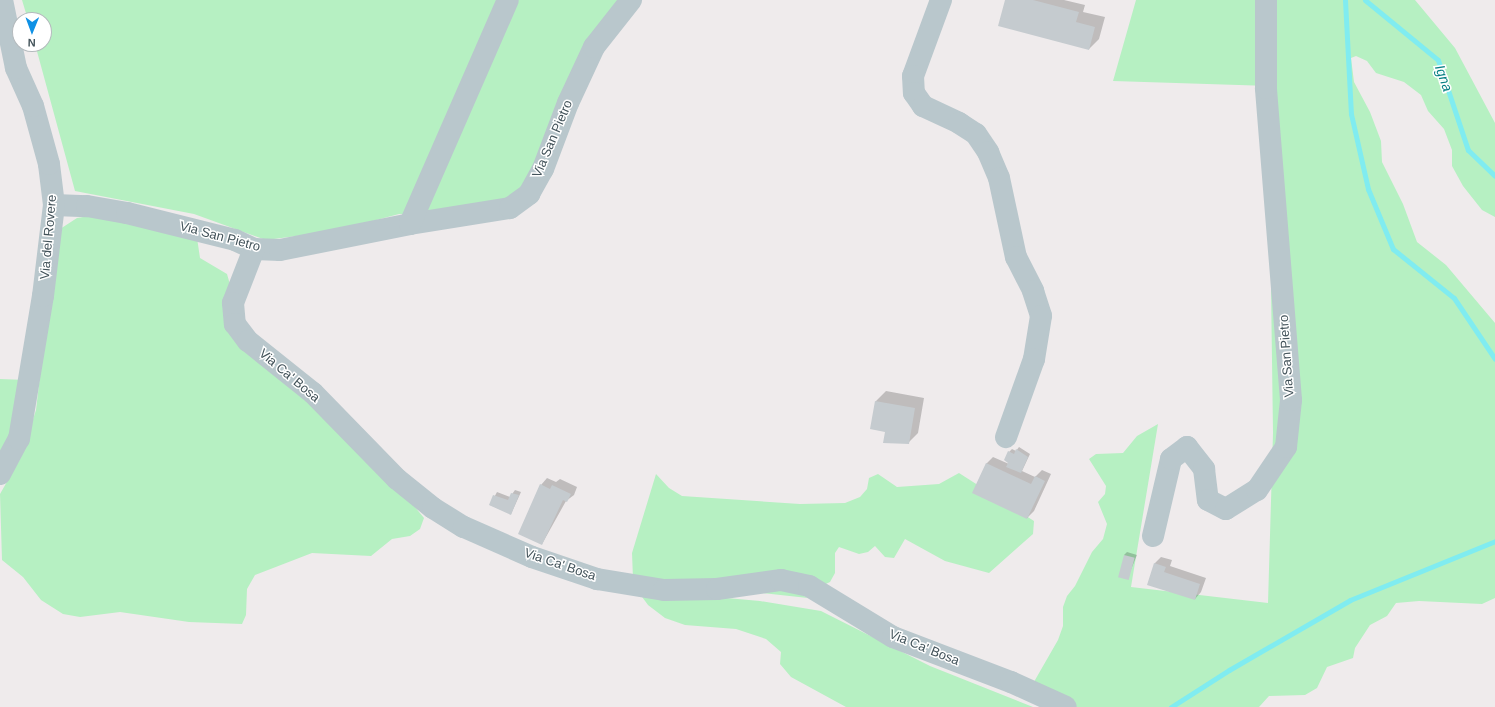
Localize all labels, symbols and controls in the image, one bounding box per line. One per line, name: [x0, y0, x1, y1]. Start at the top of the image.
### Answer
north arrow: [12, 12, 52, 52]
text: N: [28, 37, 36, 49]
water label: Igna: [1431, 62, 1457, 94]
street label: Via San Pietro: [530, 98, 576, 180]
street label: Via del Rovere: [38, 194, 60, 280]
street label: Via San Pietro: [178, 219, 262, 255]
street label: Via San Pietro: [1276, 314, 1298, 398]
street label: Via Ca' Bosa: [255, 346, 323, 406]
street label: Via Ca' Bosa: [522, 545, 598, 585]
street label: Via Ca' Bosa: [887, 627, 961, 669]

